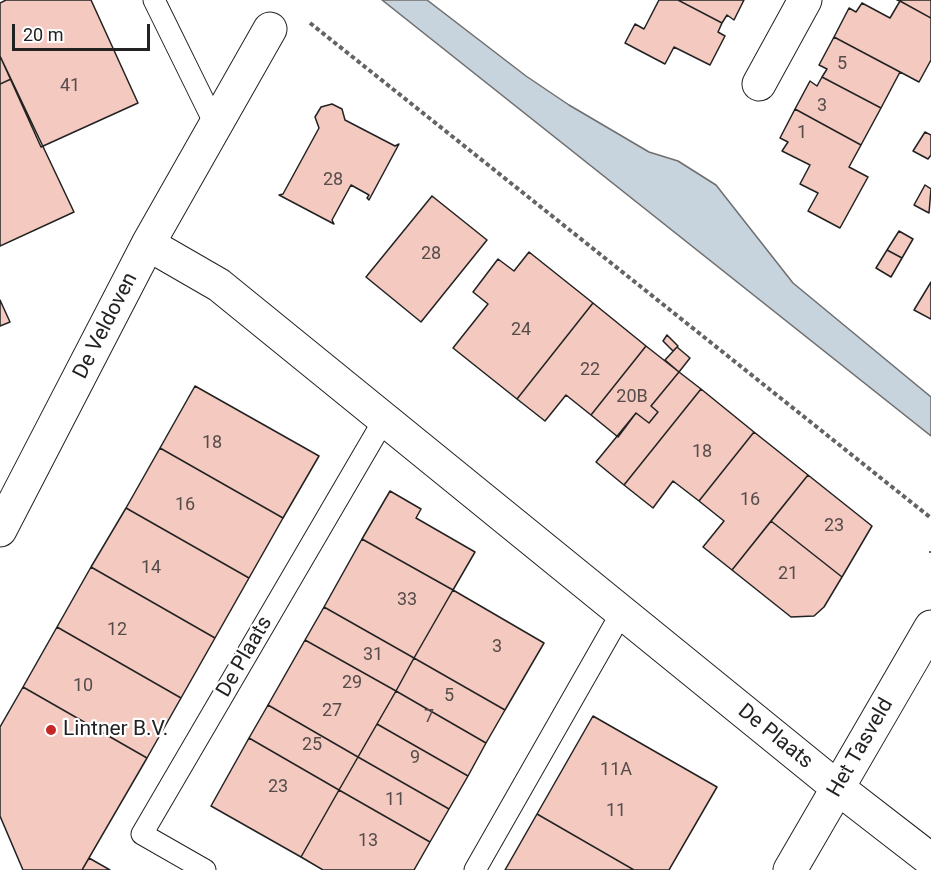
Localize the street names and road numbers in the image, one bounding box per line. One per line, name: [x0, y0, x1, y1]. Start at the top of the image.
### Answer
street label: De Veldoven: [69, 269, 143, 383]
street label: De Plaats: [212, 612, 278, 702]
street label: Het Tasveld: [823, 694, 899, 802]
street label: De Plaats: [732, 699, 818, 775]

